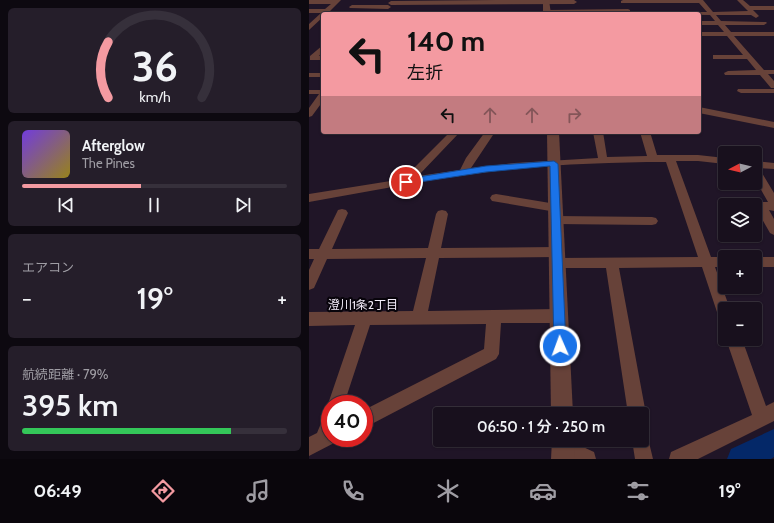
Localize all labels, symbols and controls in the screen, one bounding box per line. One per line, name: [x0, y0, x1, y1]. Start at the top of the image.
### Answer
text: 140 m: [407, 24, 485, 58]
icon: left: [341, 28, 393, 80]
text: 36: [132, 41, 177, 91]
text: 左折: [407, 62, 443, 84]
text: km/h: [139, 88, 170, 106]
icon: left: [437, 104, 459, 126]
icon: ahead: [479, 104, 501, 126]
icon: ahead: [521, 104, 543, 126]
icon: right: [563, 104, 585, 126]
text: Afterglow: [82, 137, 145, 155]
north arrow: [718, 146, 762, 190]
map controls: [718, 146, 762, 346]
text: The Pines: [82, 155, 135, 171]
pin: [389, 165, 423, 199]
icon: arrive: [395, 171, 417, 193]
icon: previous: [55, 194, 77, 216]
icon: pause: [143, 194, 165, 216]
icon: next: [232, 194, 254, 216]
button: layers: [718, 198, 762, 242]
button: +: [718, 250, 762, 294]
text: エアコン: [22, 259, 74, 275]
text: 19°: [136, 280, 173, 317]
text: −: [22, 285, 32, 312]
text: +: [277, 285, 287, 312]
district label: 澄川1条2丁目: [328, 297, 398, 312]
button: −: [718, 302, 762, 346]
position arrow: [539, 325, 581, 367]
text: 航続距離 · 79%: [22, 366, 109, 382]
text: 395 km: [22, 387, 118, 424]
speed limit sign: 40: [321, 395, 373, 447]
text: 06:50 · 1 分 · 250 m: [477, 418, 605, 436]
icon: directions: [149, 477, 177, 505]
icon: music: [244, 477, 272, 505]
icon: phone: [339, 477, 367, 505]
icon: climate: [434, 477, 462, 505]
icon: car: [529, 477, 557, 505]
icon: filters: [624, 477, 652, 505]
text: 06:49: [33, 480, 82, 502]
text: 19°: [719, 480, 740, 502]

